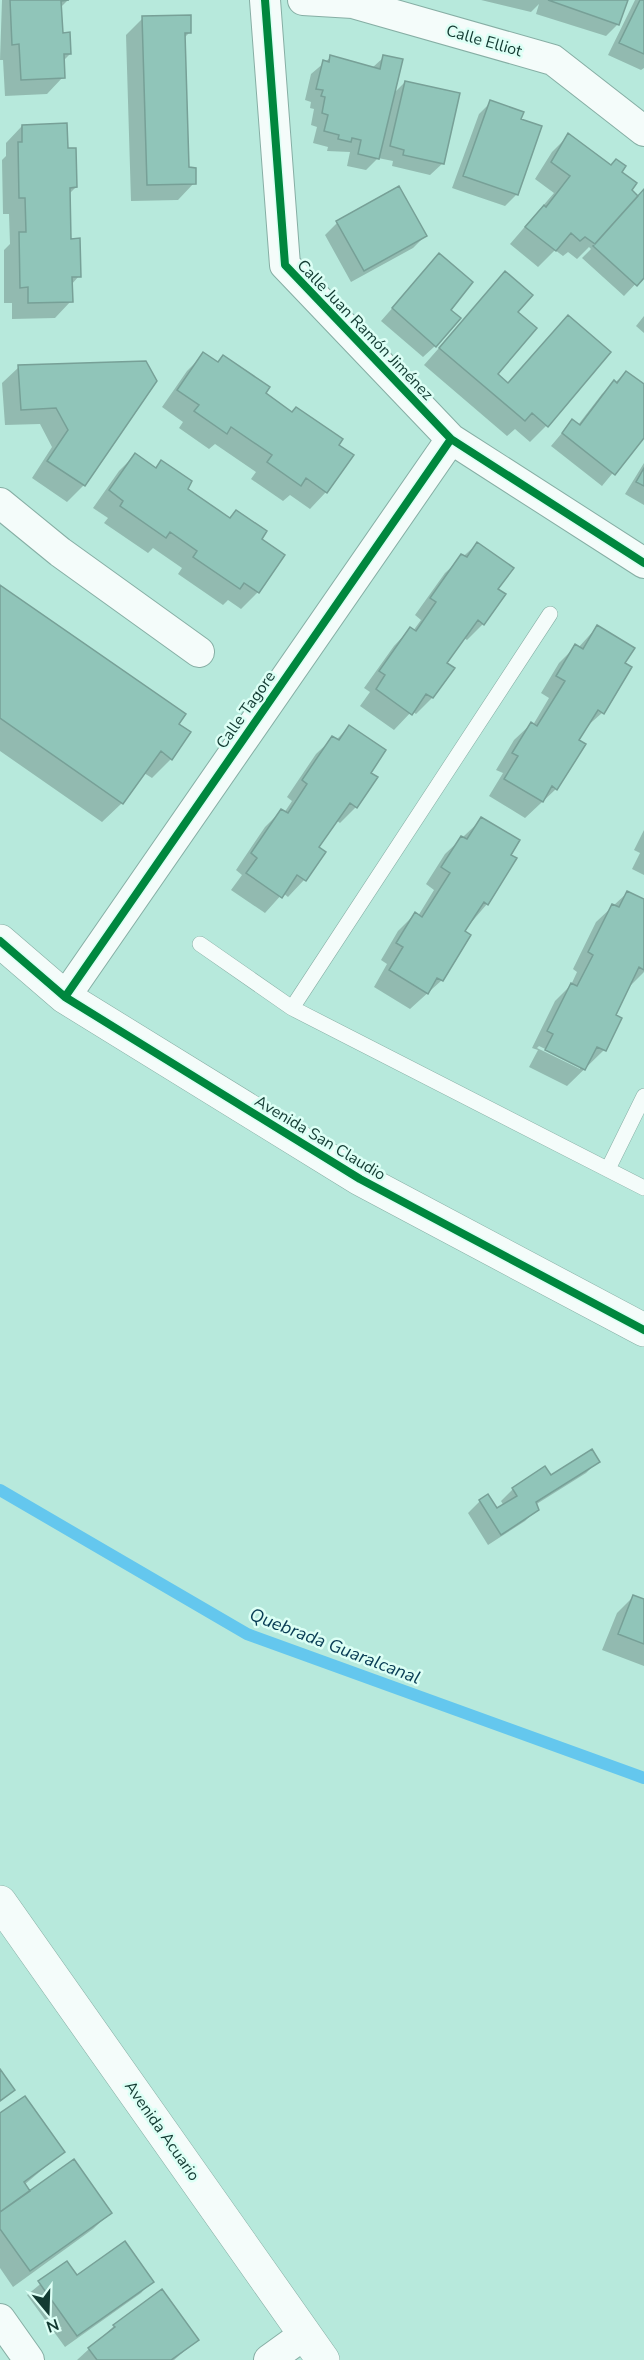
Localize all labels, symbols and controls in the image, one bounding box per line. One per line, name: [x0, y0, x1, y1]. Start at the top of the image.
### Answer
street label: Calle Elliot: [444, 20, 525, 62]
street label: Calle Juan Ramón Jiménez: [292, 255, 438, 405]
street label: Calle Tagore: [211, 667, 281, 753]
street label: Avenida San Claudio: [250, 1090, 390, 1186]
water label: Quebrada Guaralcanal: [246, 1602, 424, 1690]
street label: Avenida Acuario: [119, 2077, 205, 2185]
north arrow: [18, 2282, 78, 2342]
text: N: [43, 2313, 62, 2338]

